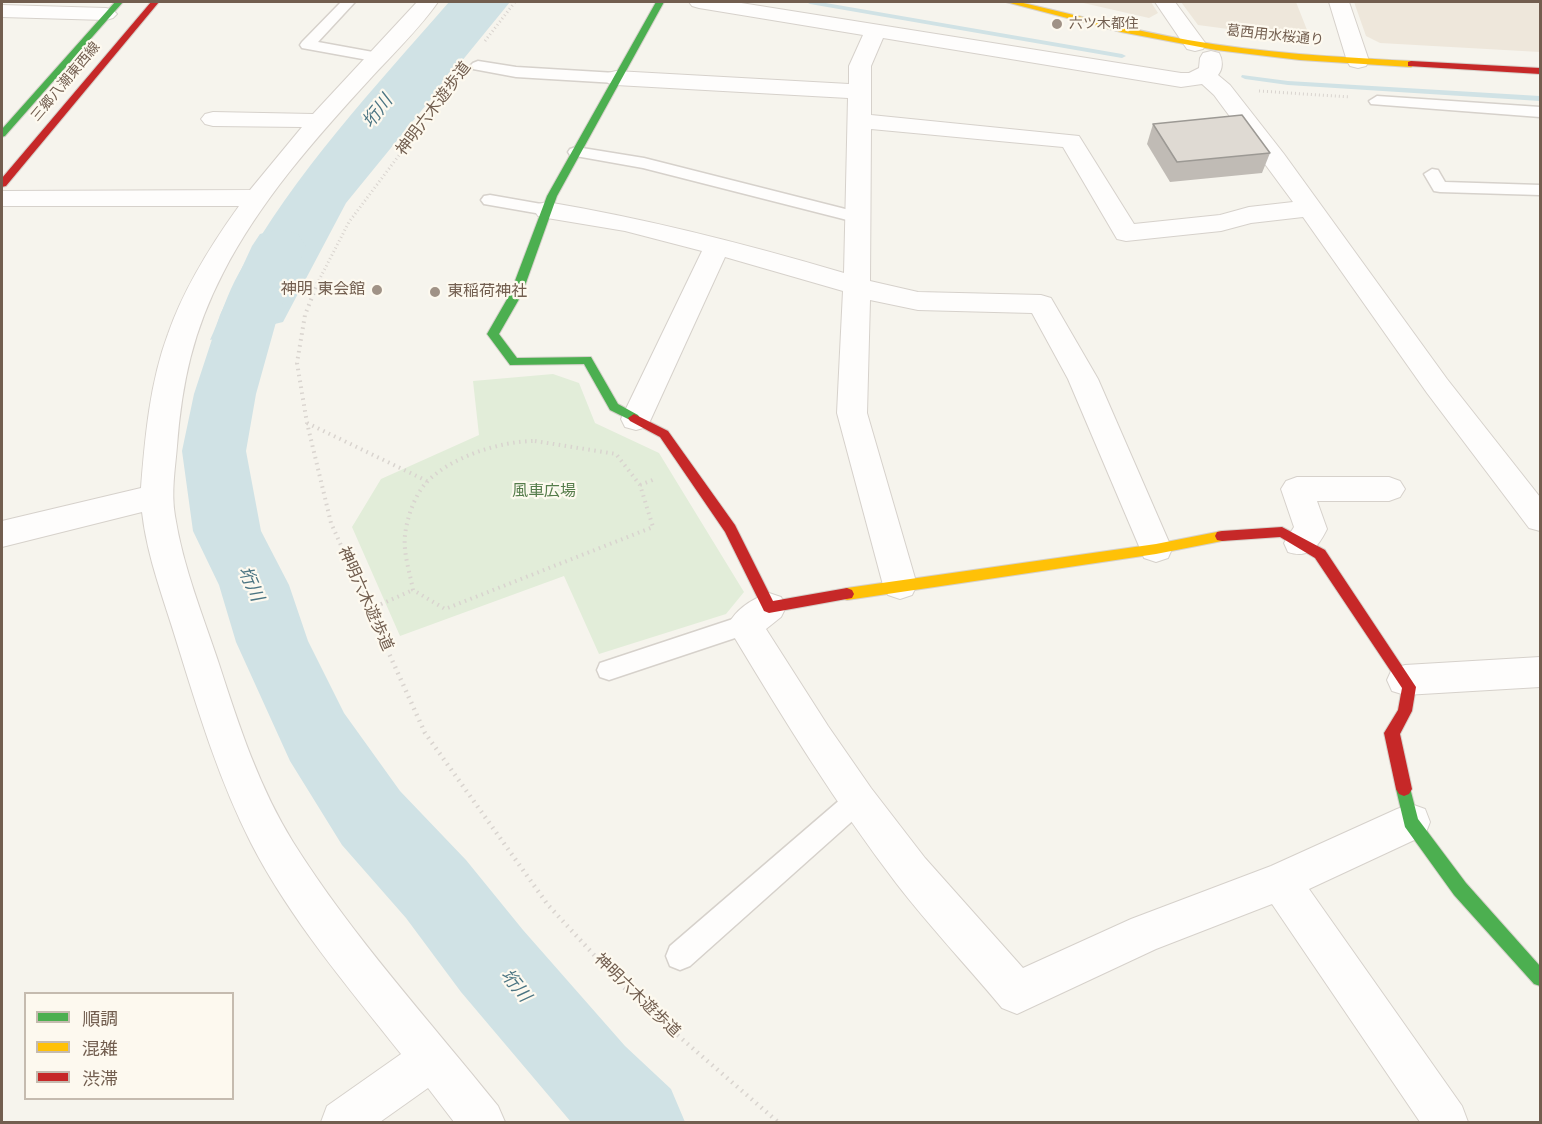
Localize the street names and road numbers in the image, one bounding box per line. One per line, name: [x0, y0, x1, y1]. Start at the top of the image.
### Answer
street label: 葛西用水桜通り: [1225, 23, 1325, 49]
street label: 三郷八潮東西線: [28, 39, 104, 125]
street label: 神明六木遊歩道: [393, 58, 475, 160]
street label: 神明六木遊歩道: [333, 544, 397, 654]
street label: 神明六木遊歩道: [590, 950, 684, 1042]

